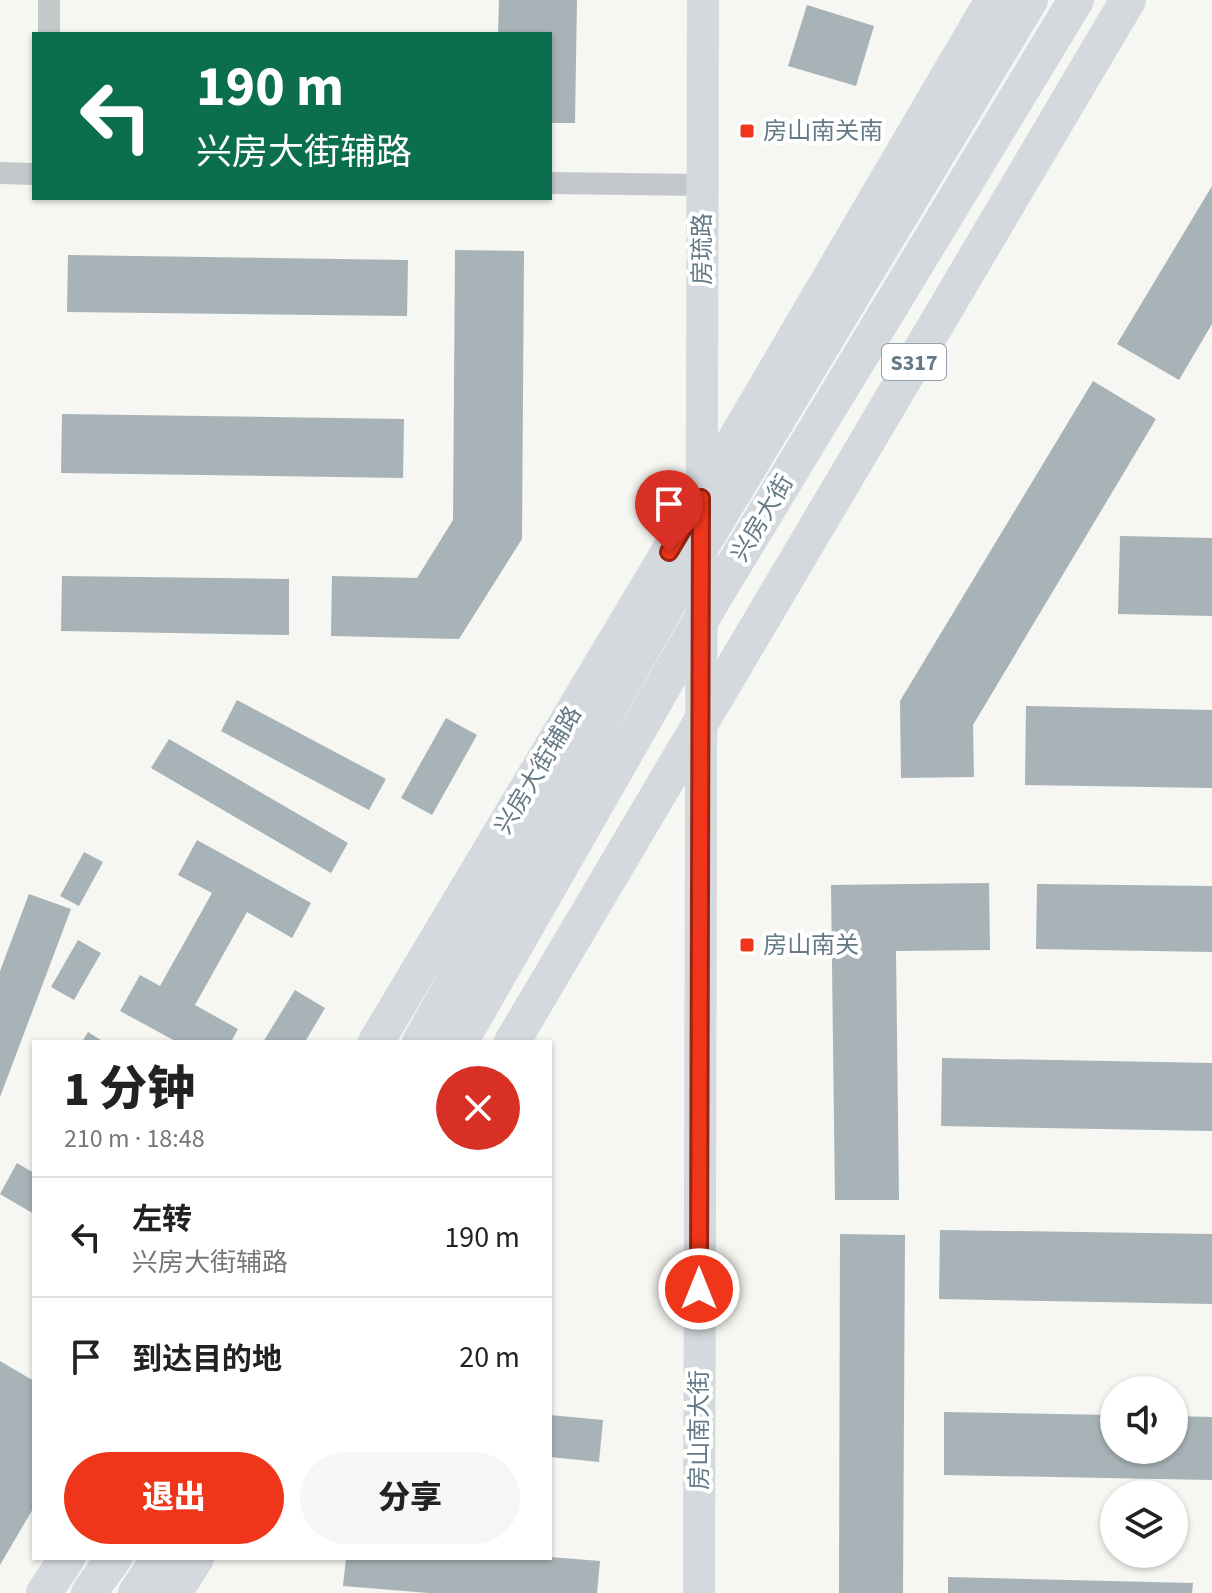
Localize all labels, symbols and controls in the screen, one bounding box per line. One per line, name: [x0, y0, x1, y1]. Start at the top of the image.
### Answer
text: 190 m: [196, 48, 344, 127]
icon: left: [64, 64, 168, 168]
place label: 房山南关南: [763, 114, 883, 149]
marker: 房山南关南: [738, 122, 756, 140]
text: 兴房大街辅路: [196, 127, 412, 178]
street label: 房琉路: [685, 213, 720, 285]
road number: S317: [882, 344, 946, 380]
street label: 兴房大街: [723, 468, 802, 568]
pin: [635, 470, 703, 552]
icon: arrive: [647, 482, 691, 526]
street label: 兴房大街辅路: [486, 700, 591, 841]
place label: 房山南关: [763, 928, 859, 963]
marker: 房山南关: [738, 936, 756, 954]
text: 1 分钟: [64, 1056, 195, 1124]
button: close: [436, 1066, 520, 1150]
text: 210 m · 18:48: [64, 1120, 205, 1157]
text: 左转: [132, 1198, 192, 1241]
icon: left: [64, 1215, 108, 1259]
text: 190 m: [444, 1216, 520, 1259]
text: 兴房大街辅路: [132, 1244, 288, 1281]
position arrow: [657, 1247, 741, 1331]
icon: arrive: [64, 1335, 108, 1379]
text: 20 m: [459, 1336, 520, 1379]
text: 到达目的地: [132, 1338, 282, 1381]
street label: 房山南大街: [682, 1370, 717, 1490]
map controls: [1100, 1376, 1188, 1568]
button: sound: [1100, 1376, 1188, 1464]
button: 退出: [64, 1452, 284, 1544]
button: 分享: [300, 1452, 520, 1544]
button: layers: [1100, 1480, 1188, 1568]

